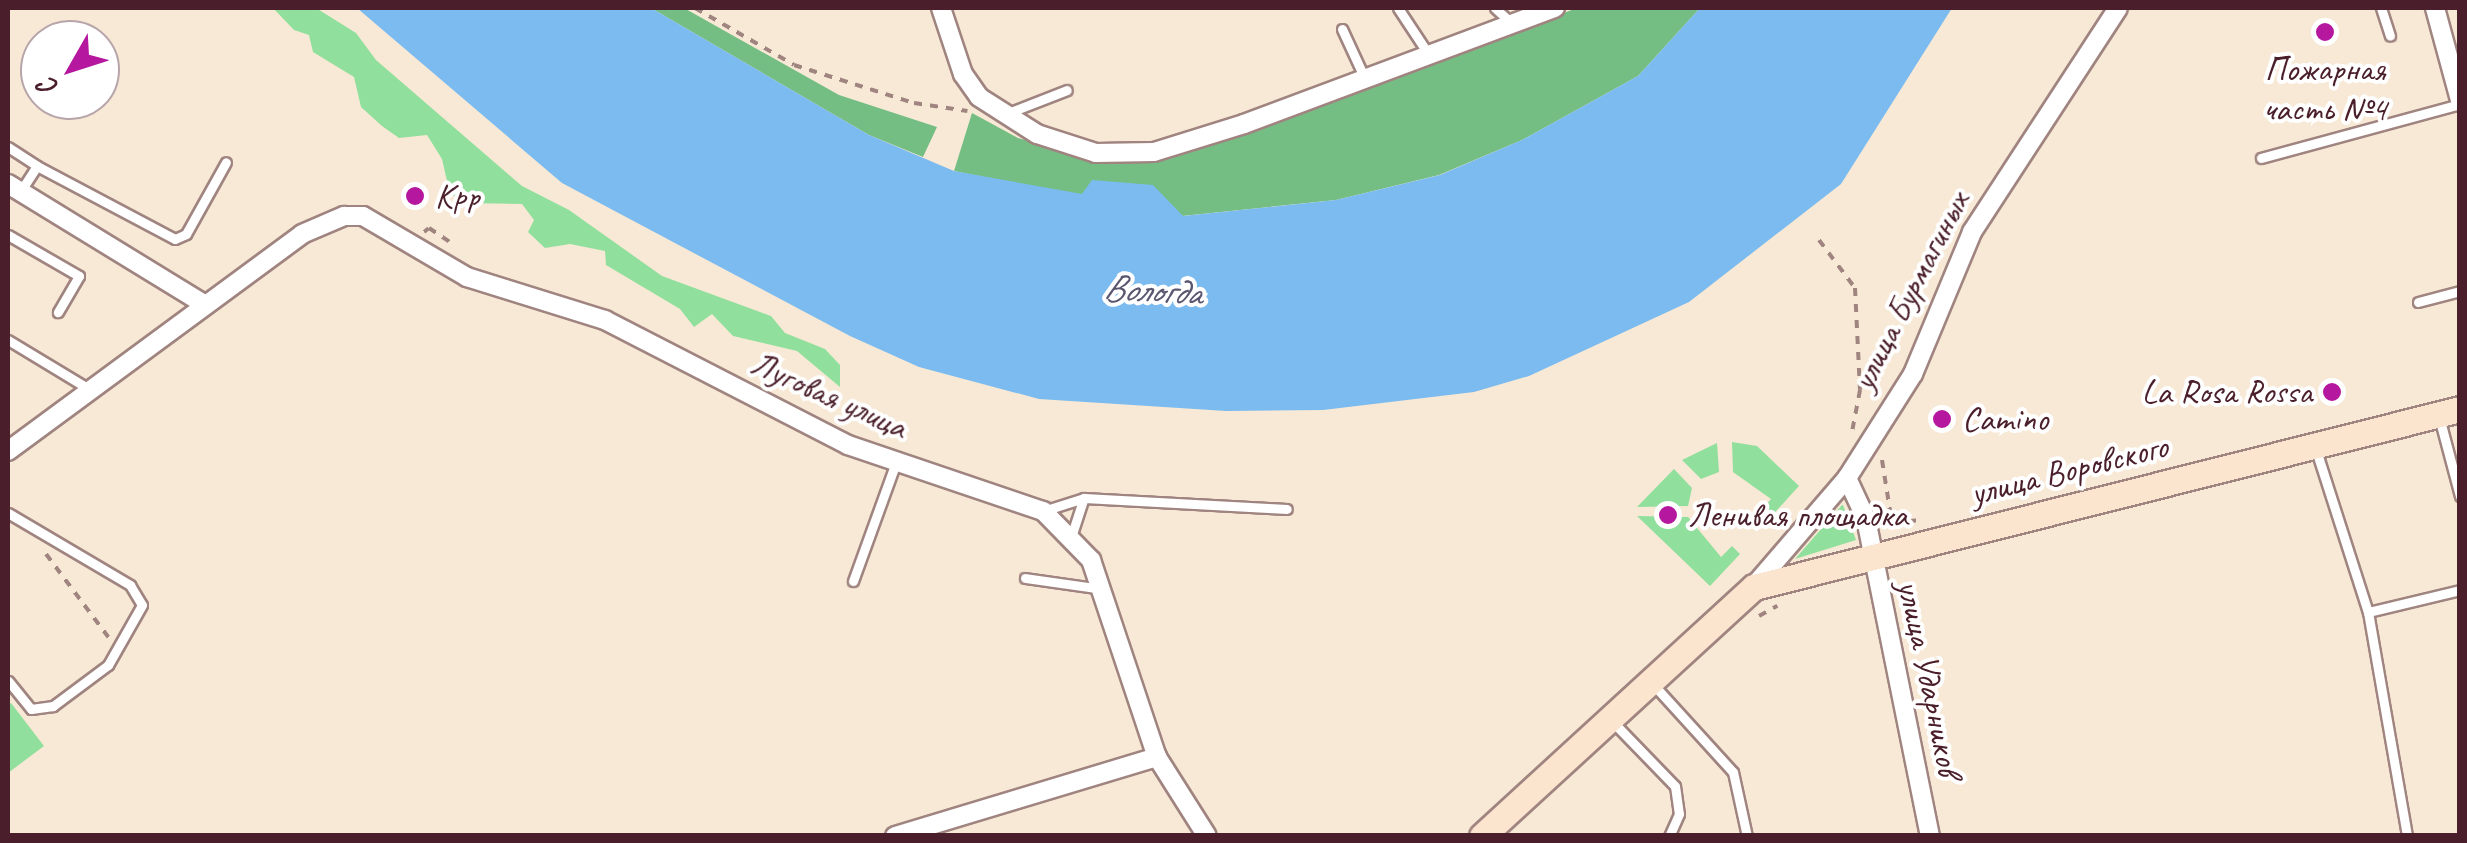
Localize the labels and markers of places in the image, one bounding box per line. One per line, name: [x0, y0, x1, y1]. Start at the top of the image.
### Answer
marker: Пожарная часть №4: [2314, 21, 2336, 43]
place label: Пожарная часть №4: [2263, 48, 2387, 130]
place label: Kpp: [435, 175, 479, 217]
marker: Kpp: [404, 185, 426, 207]
place label: La Rosa Rossa: [2139, 371, 2312, 413]
marker: La Rosa Rossa: [2321, 381, 2343, 403]
place label: Camino: [1962, 398, 2048, 440]
marker: Camino: [1931, 408, 1953, 430]
place label: Ленивая площадка: [1688, 494, 1905, 536]
marker: Ленивая площадка: [1657, 504, 1679, 526]

